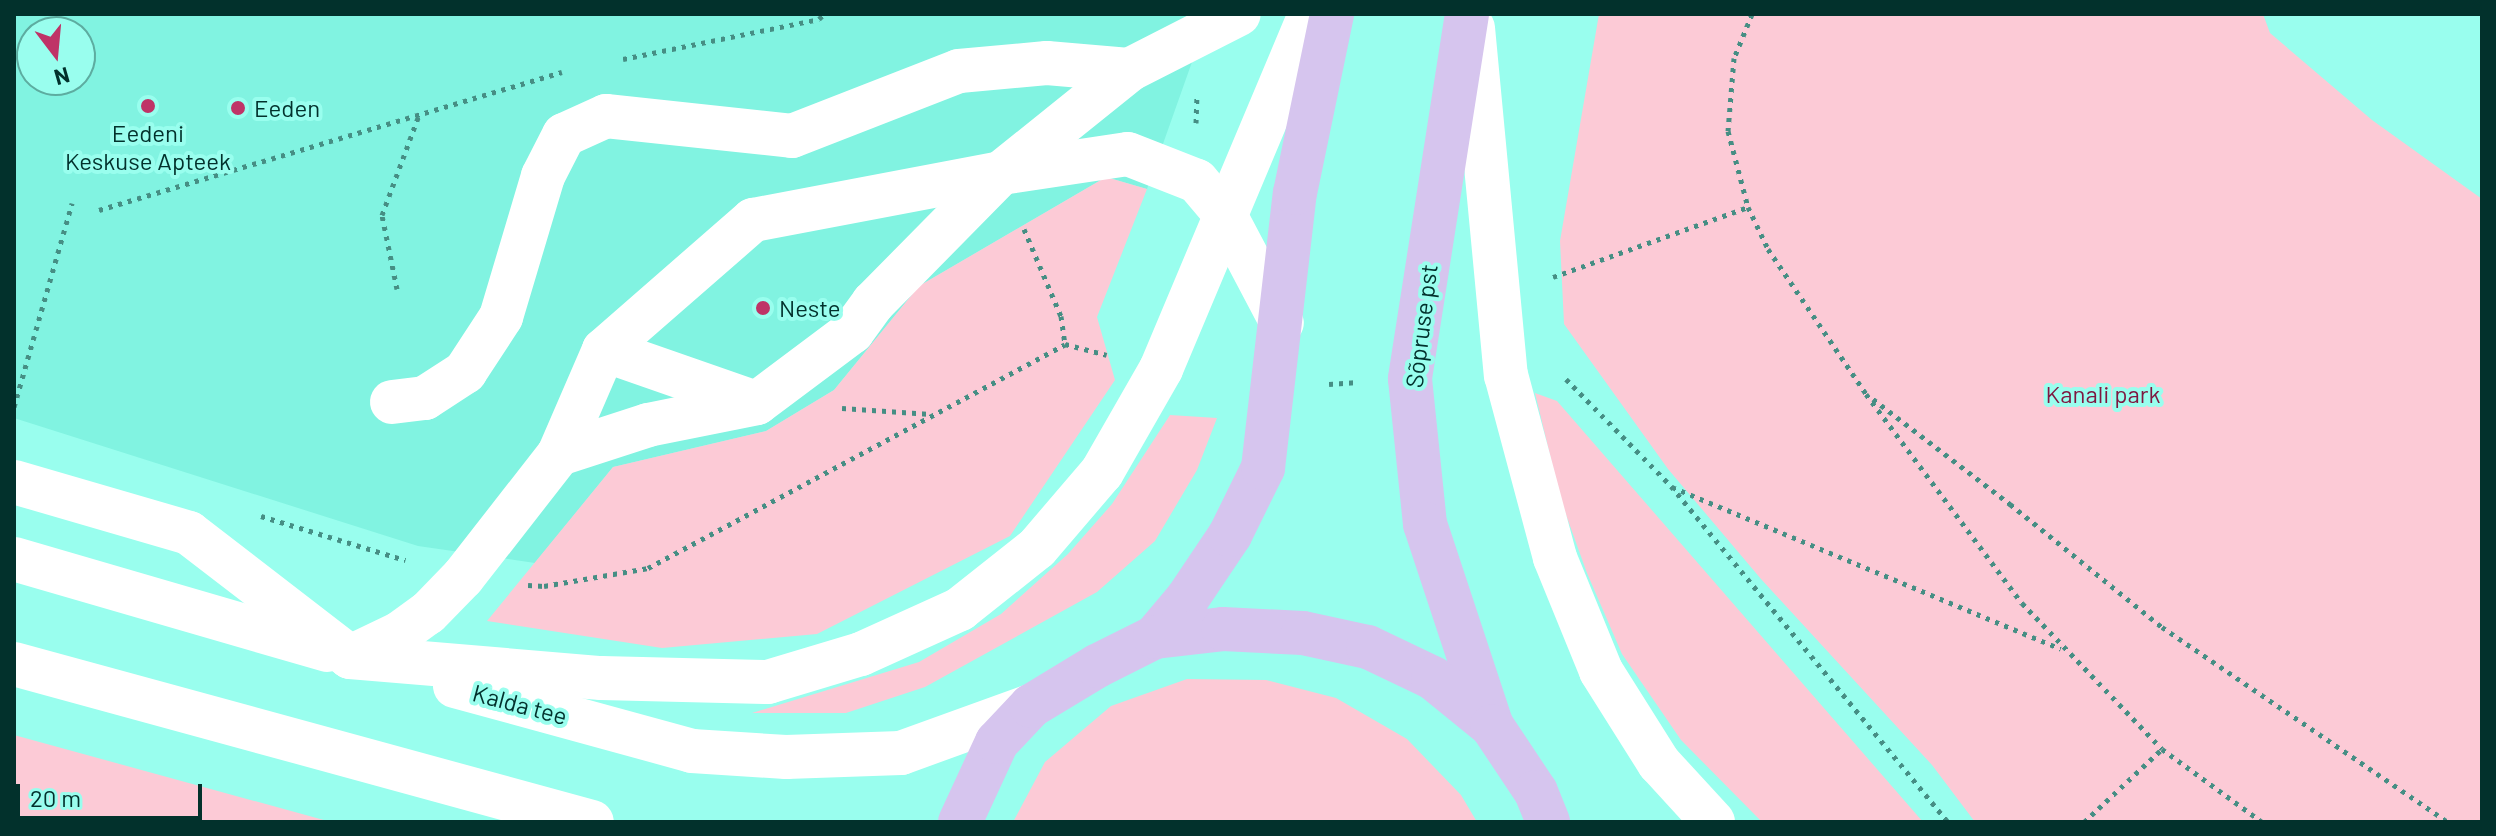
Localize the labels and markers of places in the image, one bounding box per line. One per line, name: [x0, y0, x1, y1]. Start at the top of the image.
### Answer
place label: Eeden: [254, 94, 320, 122]
marker: Eedeni Keskuse Apteek: [139, 97, 157, 115]
marker: Eeden: [229, 99, 247, 117]
place label: Eedeni Keskuse Apteek: [65, 119, 231, 175]
place label: Neste: [779, 294, 840, 322]
marker: Neste: [754, 299, 772, 317]

